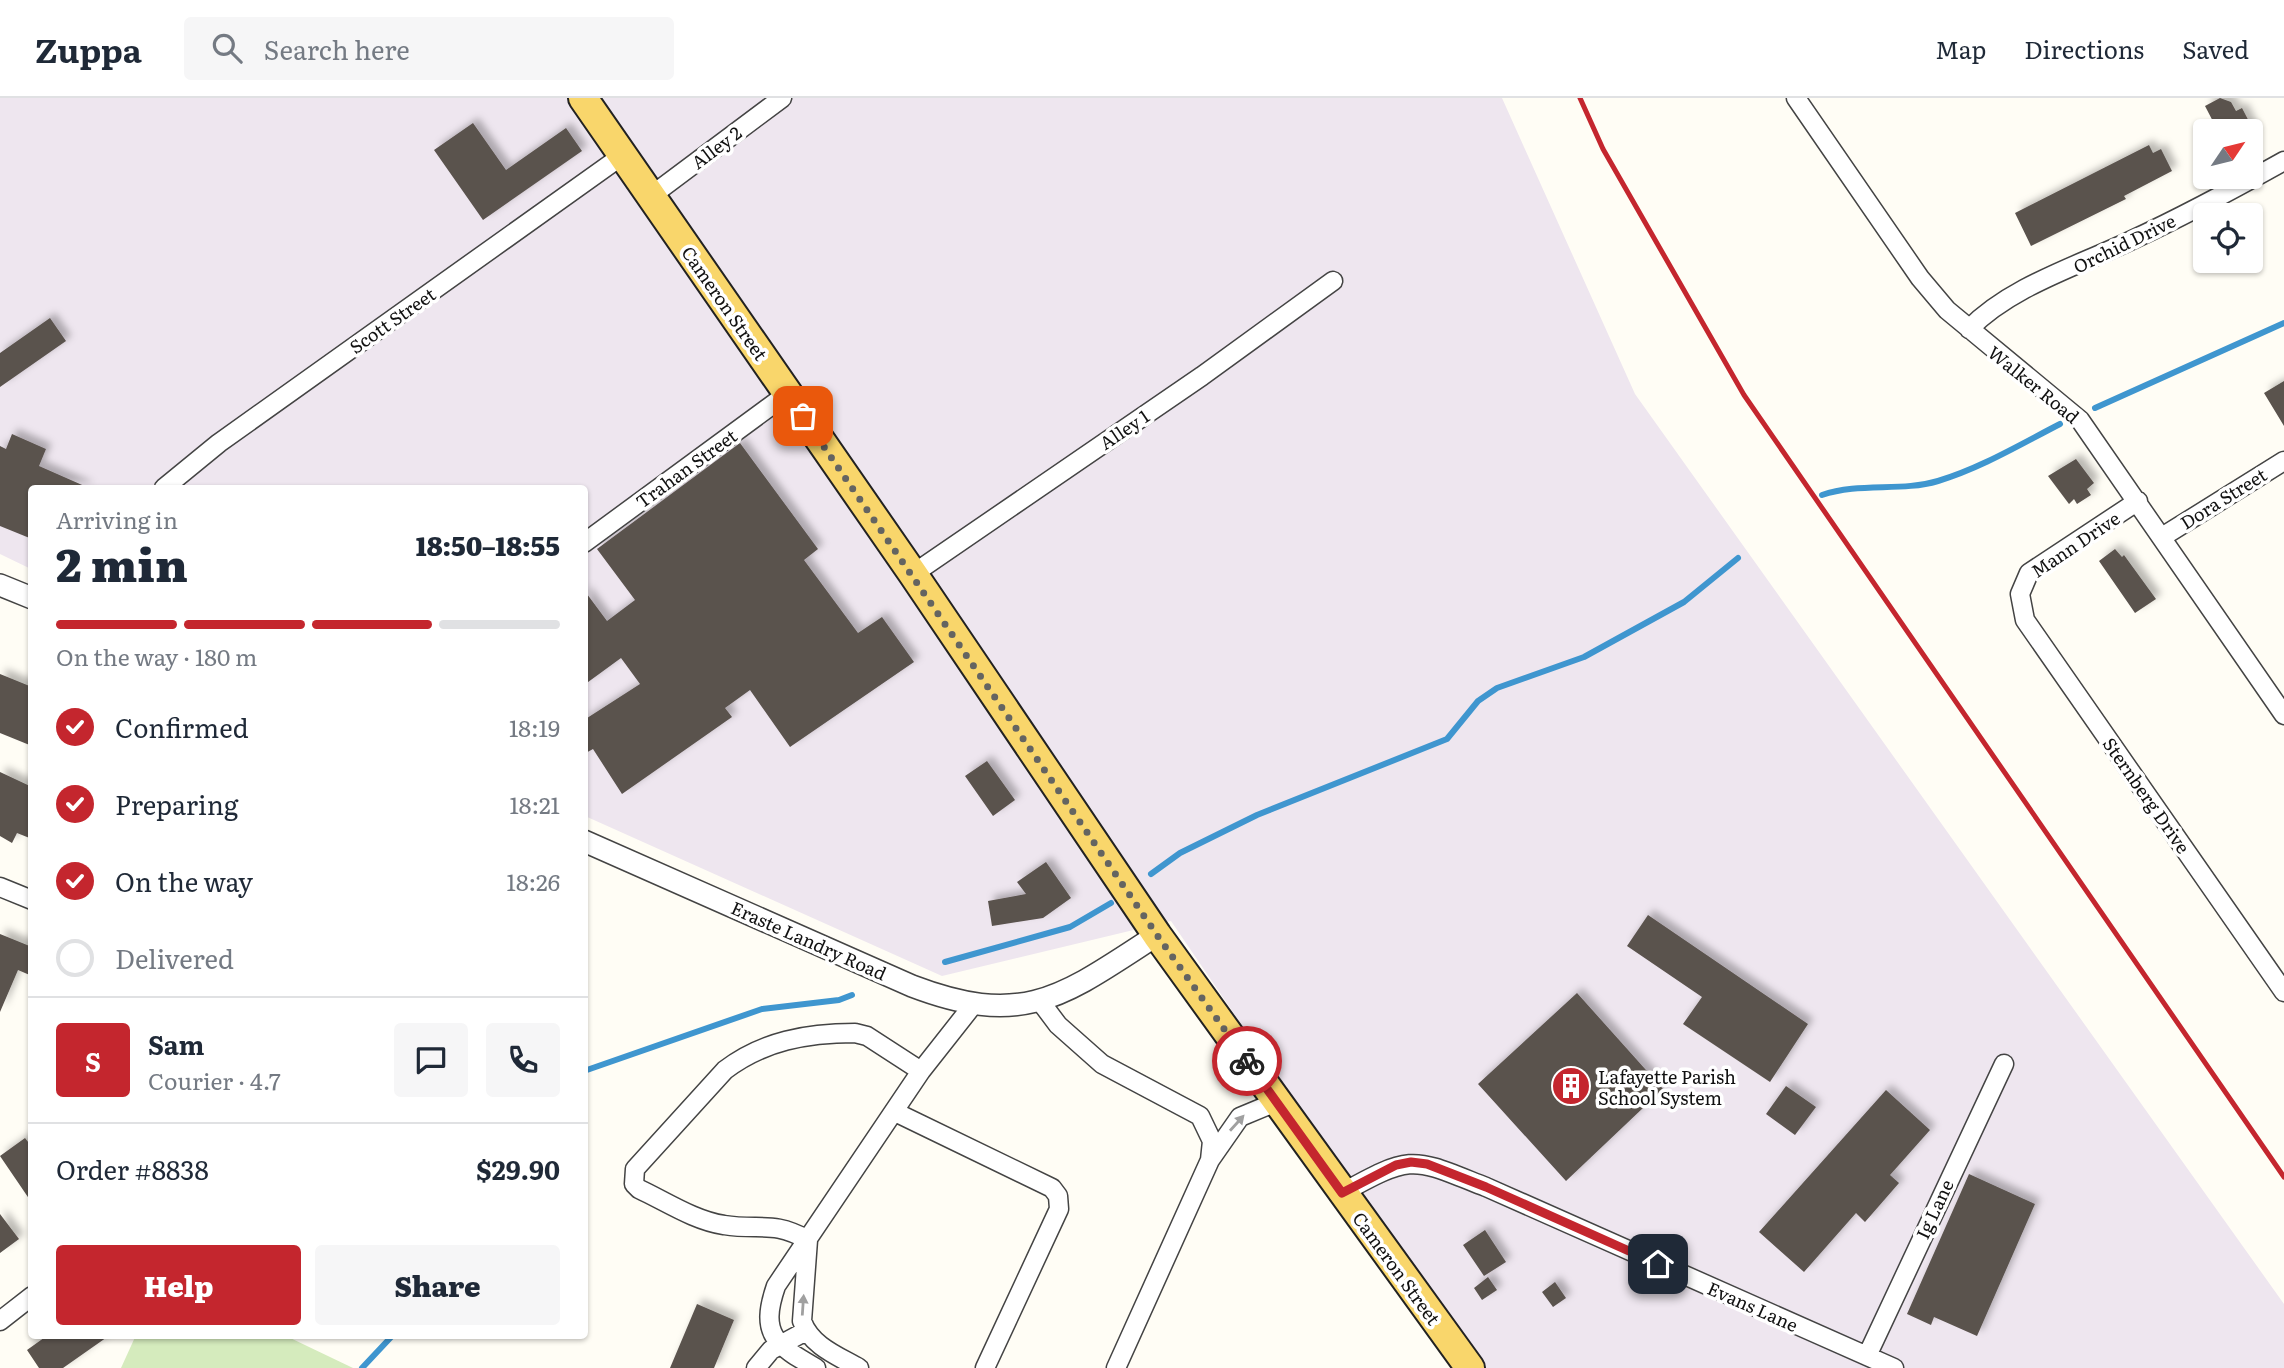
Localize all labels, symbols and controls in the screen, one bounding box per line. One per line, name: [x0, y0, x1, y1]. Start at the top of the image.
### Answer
search box: [184, 17, 674, 80]
text: Zuppa: [35, 24, 142, 73]
icon: search: [208, 29, 246, 67]
text: Search here: [264, 29, 410, 68]
text: Map: [1935, 31, 1986, 66]
text: Directions: [2024, 31, 2144, 66]
text: Saved: [2182, 31, 2249, 66]
street label: Alley 2: [685, 119, 747, 175]
north arrow: [2193, 119, 2263, 189]
map controls: [2193, 119, 2263, 273]
button: locate: [2193, 203, 2263, 273]
street label: Orchid Drive: [2068, 207, 2180, 279]
street label: Cameron Street: [675, 240, 775, 366]
street label: Scott Street: [343, 280, 441, 360]
street label: Walker Road: [1982, 339, 2086, 429]
pin: [773, 386, 833, 446]
icon: bag: [784, 397, 822, 435]
street label: Alley 1: [1093, 402, 1155, 456]
street label: Trahan Street: [630, 422, 743, 514]
street label: Dora Street: [2175, 460, 2272, 535]
text: Arriving in: [56, 502, 178, 536]
street label: Mann Drive: [2025, 504, 2125, 584]
text: 18:50–18:55: [416, 525, 560, 564]
text: 2 min: [56, 528, 188, 596]
text: On the way · 180 m: [56, 639, 257, 673]
text: Confirmed: [115, 707, 249, 746]
icon: check: [56, 708, 94, 746]
text: 18:19: [509, 710, 560, 744]
street label: Sternberg Drive: [2097, 731, 2197, 859]
text: Preparing: [115, 784, 238, 823]
icon: check: [56, 785, 94, 823]
text: 18:21: [510, 787, 560, 821]
text: On the way: [115, 861, 253, 900]
icon: check: [56, 862, 94, 900]
text: 18:26: [507, 864, 560, 898]
street label: Eraste Landry Road: [727, 894, 891, 986]
text: Delivered: [115, 938, 234, 977]
button: chat: [394, 1023, 468, 1097]
button: phone: [486, 1023, 560, 1097]
text: Sam: [148, 1024, 204, 1063]
courier: [1212, 1026, 1282, 1096]
text: S: [85, 1041, 101, 1080]
icon: bike: [1228, 1042, 1266, 1080]
text: Courier · 4.7: [148, 1063, 281, 1097]
place label: Lafayette Parish School System: [1598, 1063, 1736, 1111]
building icon: Lafayette Parish School System: [1550, 1065, 1592, 1107]
one-way arrow: [1228, 1115, 1244, 1132]
text: Order #8838: [56, 1149, 209, 1188]
text: $29.90: [476, 1149, 560, 1188]
street label: Ig Lane: [1908, 1175, 1960, 1243]
street label: Cameron Street: [1347, 1206, 1448, 1331]
pin: [1628, 1234, 1688, 1294]
button: Help: [56, 1245, 301, 1325]
button: Share: [315, 1245, 560, 1325]
icon: home: [1639, 1245, 1677, 1283]
street label: Evans Lane: [1703, 1274, 1803, 1338]
one-way arrow: [798, 1293, 809, 1315]

